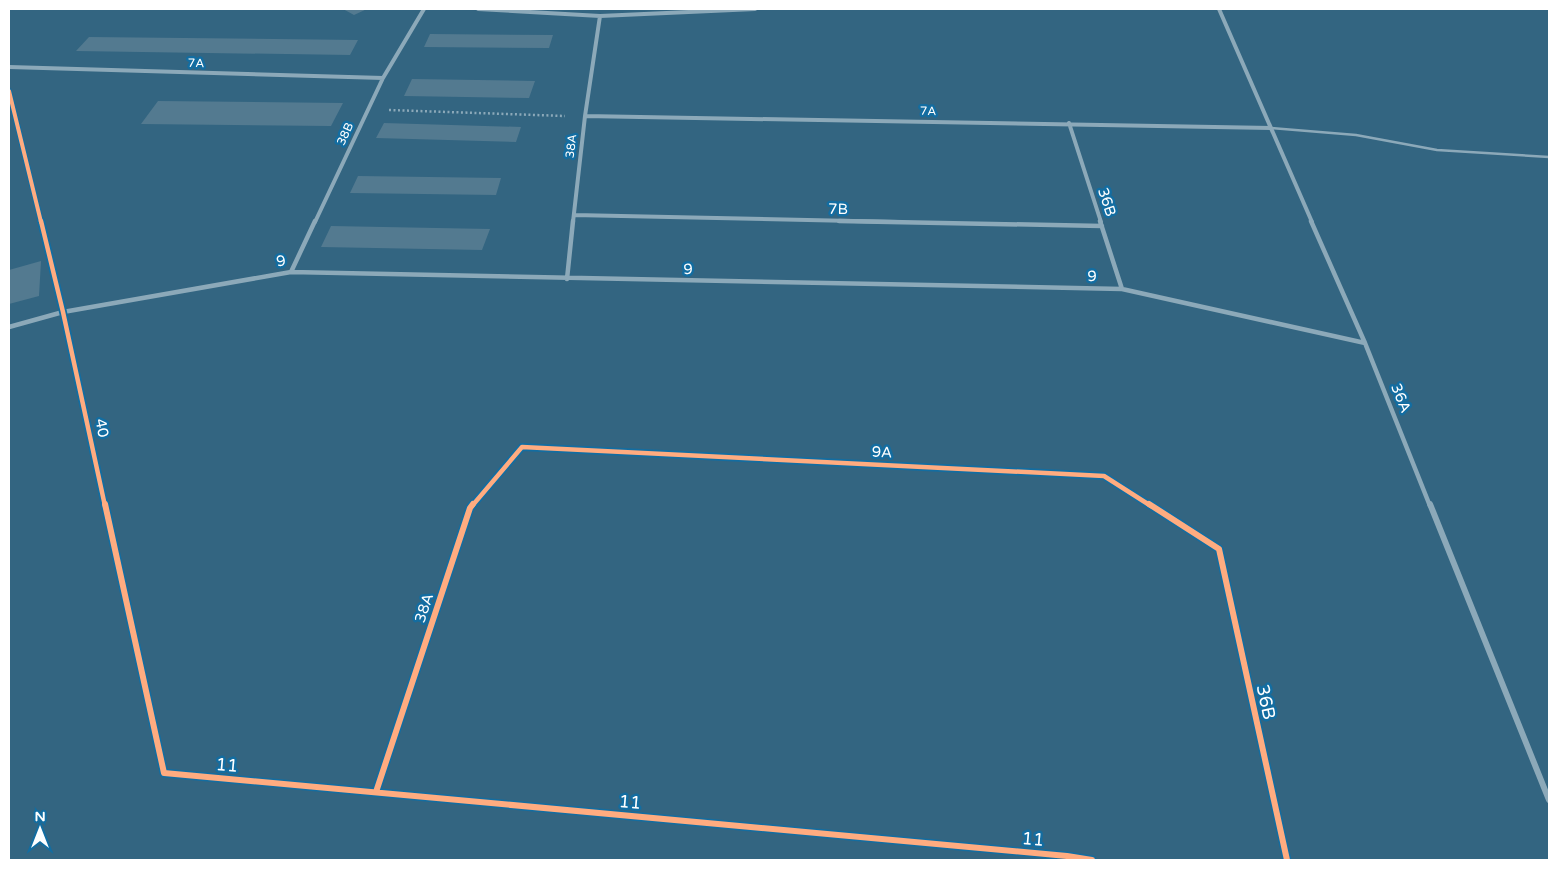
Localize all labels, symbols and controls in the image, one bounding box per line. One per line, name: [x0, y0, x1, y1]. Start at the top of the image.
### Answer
street label: 7A: [188, 56, 205, 70]
street label: 7A: [920, 104, 936, 118]
street label: 38B: [334, 120, 356, 148]
street label: 38A: [563, 133, 579, 159]
street label: 36B: [1094, 185, 1120, 219]
street label: 7B: [828, 200, 848, 218]
street label: 9: [275, 251, 287, 271]
street label: 9: [683, 260, 693, 278]
street label: 9: [1087, 267, 1097, 285]
street label: 36A: [1387, 381, 1415, 415]
street label: 40: [91, 417, 113, 439]
street label: 9A: [871, 442, 893, 462]
street label: 38A: [411, 591, 437, 625]
street label: 36B: [1252, 683, 1280, 721]
street label: 11: [215, 753, 239, 777]
street label: 11: [618, 790, 642, 814]
north arrow: [15, 804, 65, 854]
text: N: [34, 808, 46, 825]
street label: 11: [1021, 827, 1045, 851]

